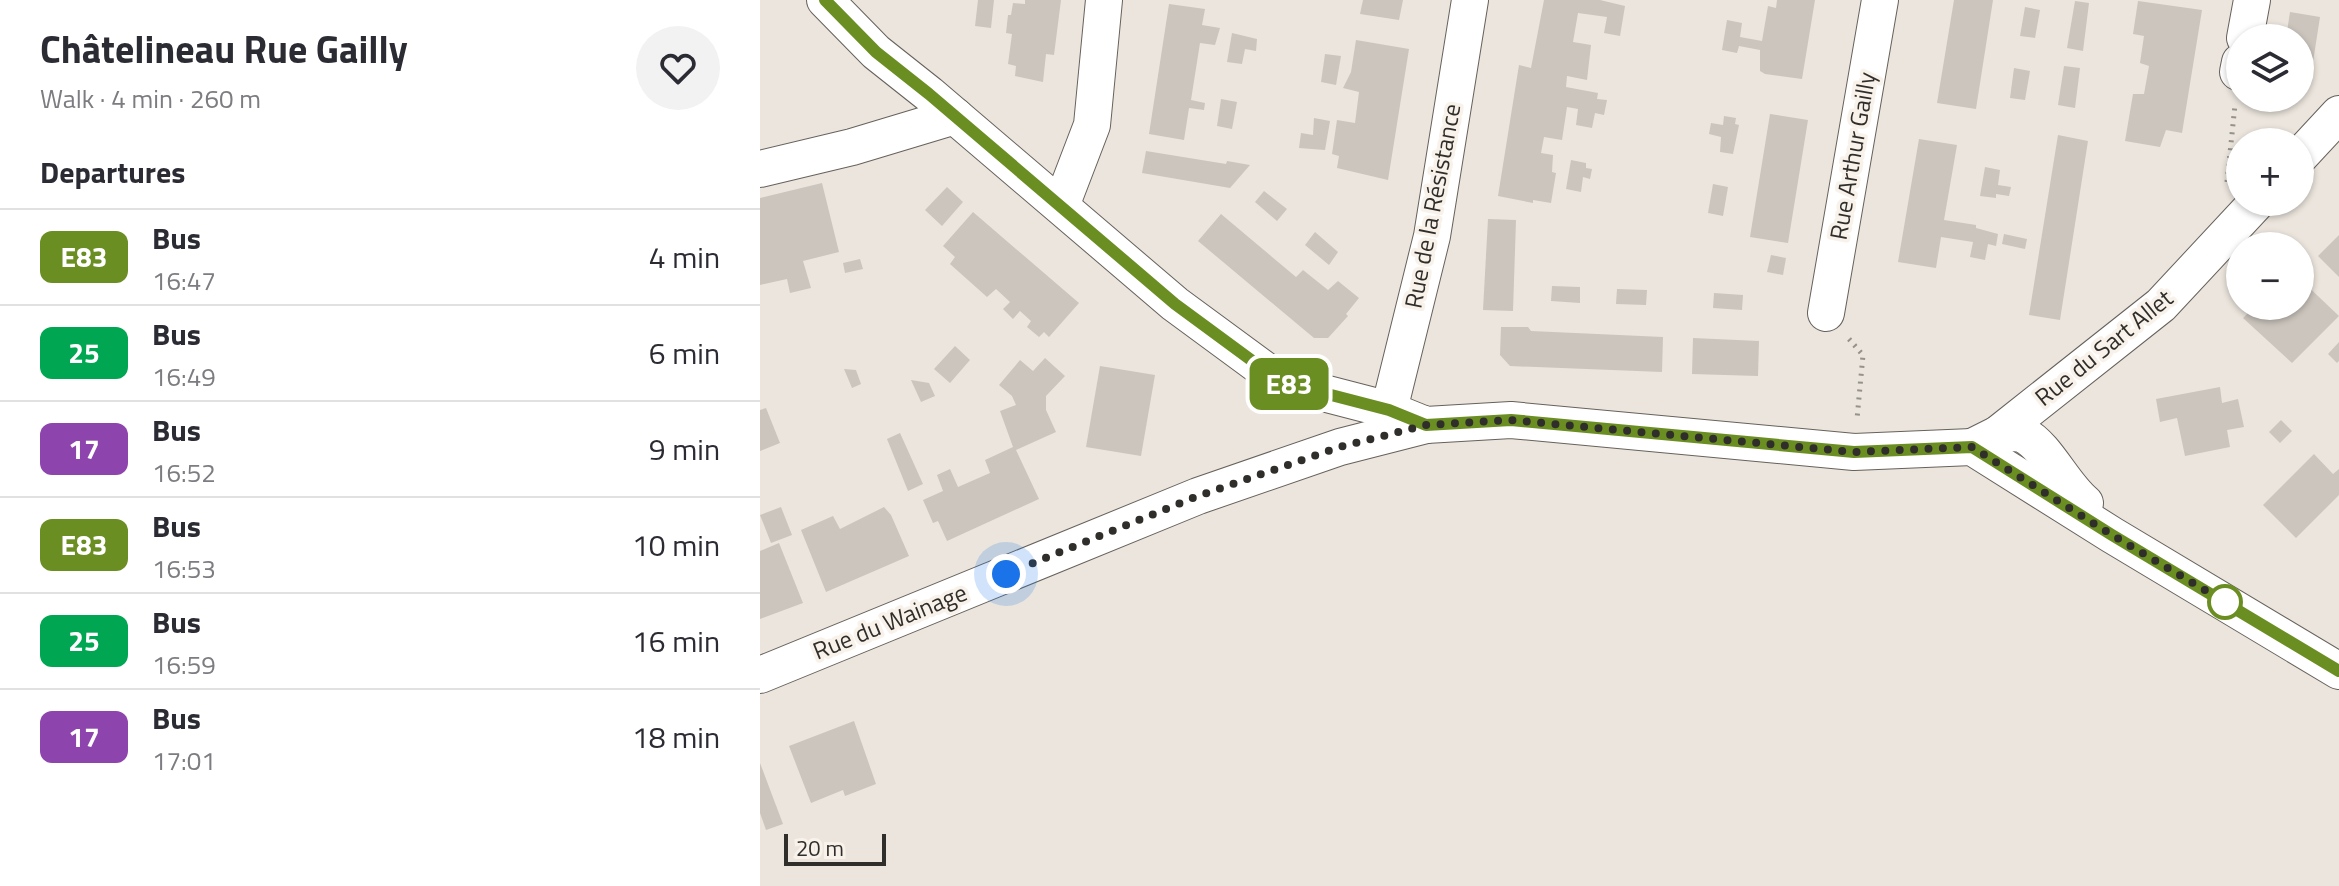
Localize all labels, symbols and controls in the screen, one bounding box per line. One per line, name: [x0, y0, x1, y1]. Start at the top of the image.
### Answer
text: Châtelineau Rue Gailly: [40, 20, 408, 78]
map controls: [2226, 24, 2314, 320]
button: layers: [2226, 24, 2314, 112]
button: heart: [636, 26, 720, 110]
street label: Rue Arthur Gailly: [1820, 69, 1885, 243]
text: Walk · 4 min · 260 m: [40, 79, 261, 118]
street label: Rue de la Résistance: [1395, 100, 1470, 311]
button: +: [2226, 128, 2314, 216]
text: Departures: [40, 149, 185, 195]
text: Bus: [152, 215, 201, 261]
button: −: [2226, 232, 2314, 320]
text: 4 min: [649, 234, 720, 280]
text: E83: [61, 235, 107, 278]
text: 16:47: [152, 261, 216, 300]
street label: Rue du Sart Allet: [2027, 280, 2181, 414]
text: Bus: [152, 311, 201, 357]
text: 6 min: [649, 330, 720, 376]
text: 25: [68, 331, 100, 374]
text: 16:49: [152, 357, 216, 396]
line badge: E83: [1243, 358, 1335, 410]
text: E83: [1266, 362, 1312, 405]
text: Bus: [152, 407, 201, 453]
text: 9 min: [649, 426, 720, 472]
text: 17: [68, 427, 100, 470]
text: 16:52: [152, 453, 216, 492]
text: Bus: [152, 503, 201, 549]
text: 10 min: [632, 522, 720, 568]
text: E83: [61, 523, 107, 566]
text: 16:53: [152, 549, 216, 588]
your location: [986, 554, 1026, 594]
street label: Rue du Wainage: [807, 574, 972, 668]
unlabelled marker: [2208, 585, 2242, 619]
text: Bus: [152, 599, 201, 645]
text: 16 min: [632, 618, 720, 664]
text: 25: [68, 619, 100, 662]
text: 16:59: [152, 645, 216, 684]
text: Bus: [152, 695, 201, 741]
text: 18 min: [632, 714, 720, 760]
text: 17: [68, 715, 100, 758]
text: 17:01: [152, 741, 216, 780]
scale bar: [784, 830, 886, 866]
text: 20 m: [796, 831, 844, 865]

